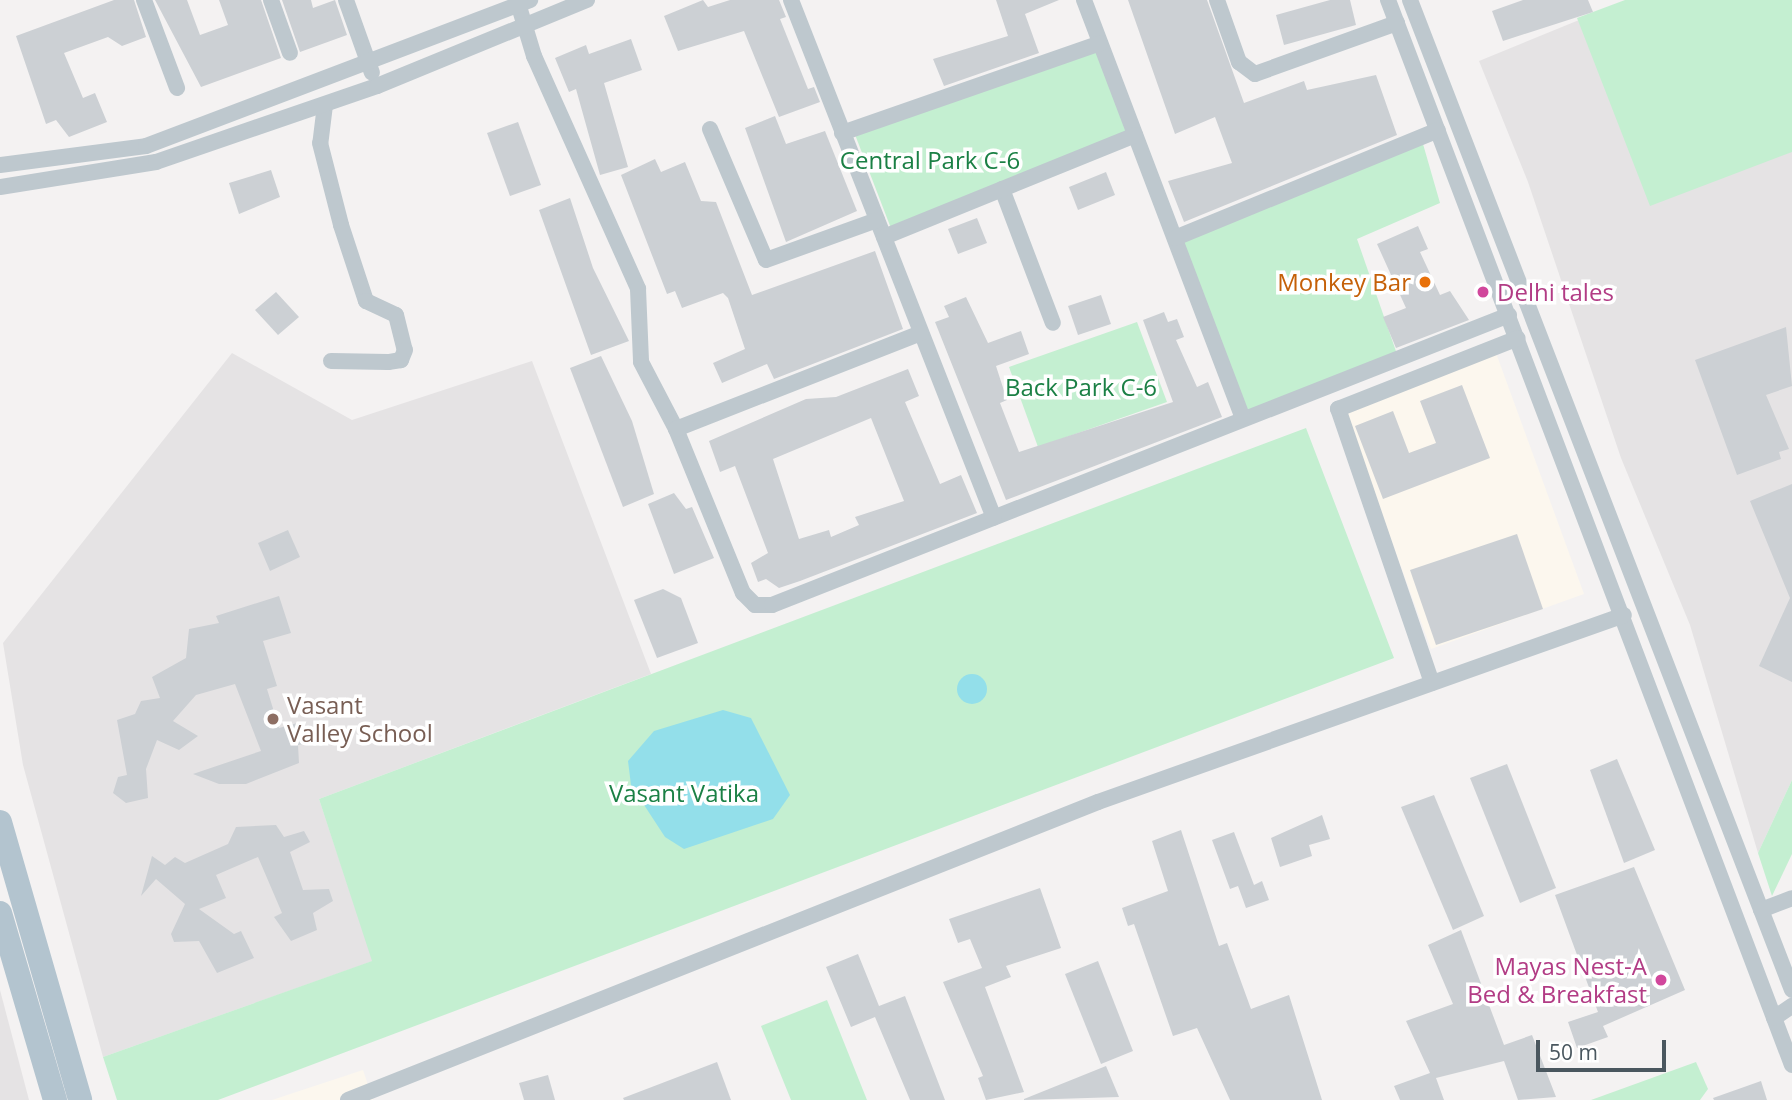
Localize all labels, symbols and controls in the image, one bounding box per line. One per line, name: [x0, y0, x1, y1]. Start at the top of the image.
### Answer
park label: Central Park C-6: [840, 146, 1020, 174]
place label: Monkey Bar: [1277, 268, 1411, 296]
marker: Monkey Bar: [1417, 274, 1433, 290]
place label: Delhi tales: [1497, 278, 1614, 306]
marker: Delhi tales: [1475, 284, 1491, 300]
park label: Back Park C-6: [1005, 373, 1157, 401]
place label: Vasant Valley School: [287, 691, 433, 747]
marker: Vasant Valley School: [265, 711, 281, 727]
park label: Vasant Vatika: [609, 779, 759, 807]
place label: Mayas Nest-A Bed & Breakfast: [1467, 952, 1647, 1008]
marker: Mayas Nest-A Bed & Breakfast: [1653, 972, 1669, 988]
scale bar: [1540, 1026, 1670, 1070]
text: 50 m: [1549, 1038, 1598, 1066]

